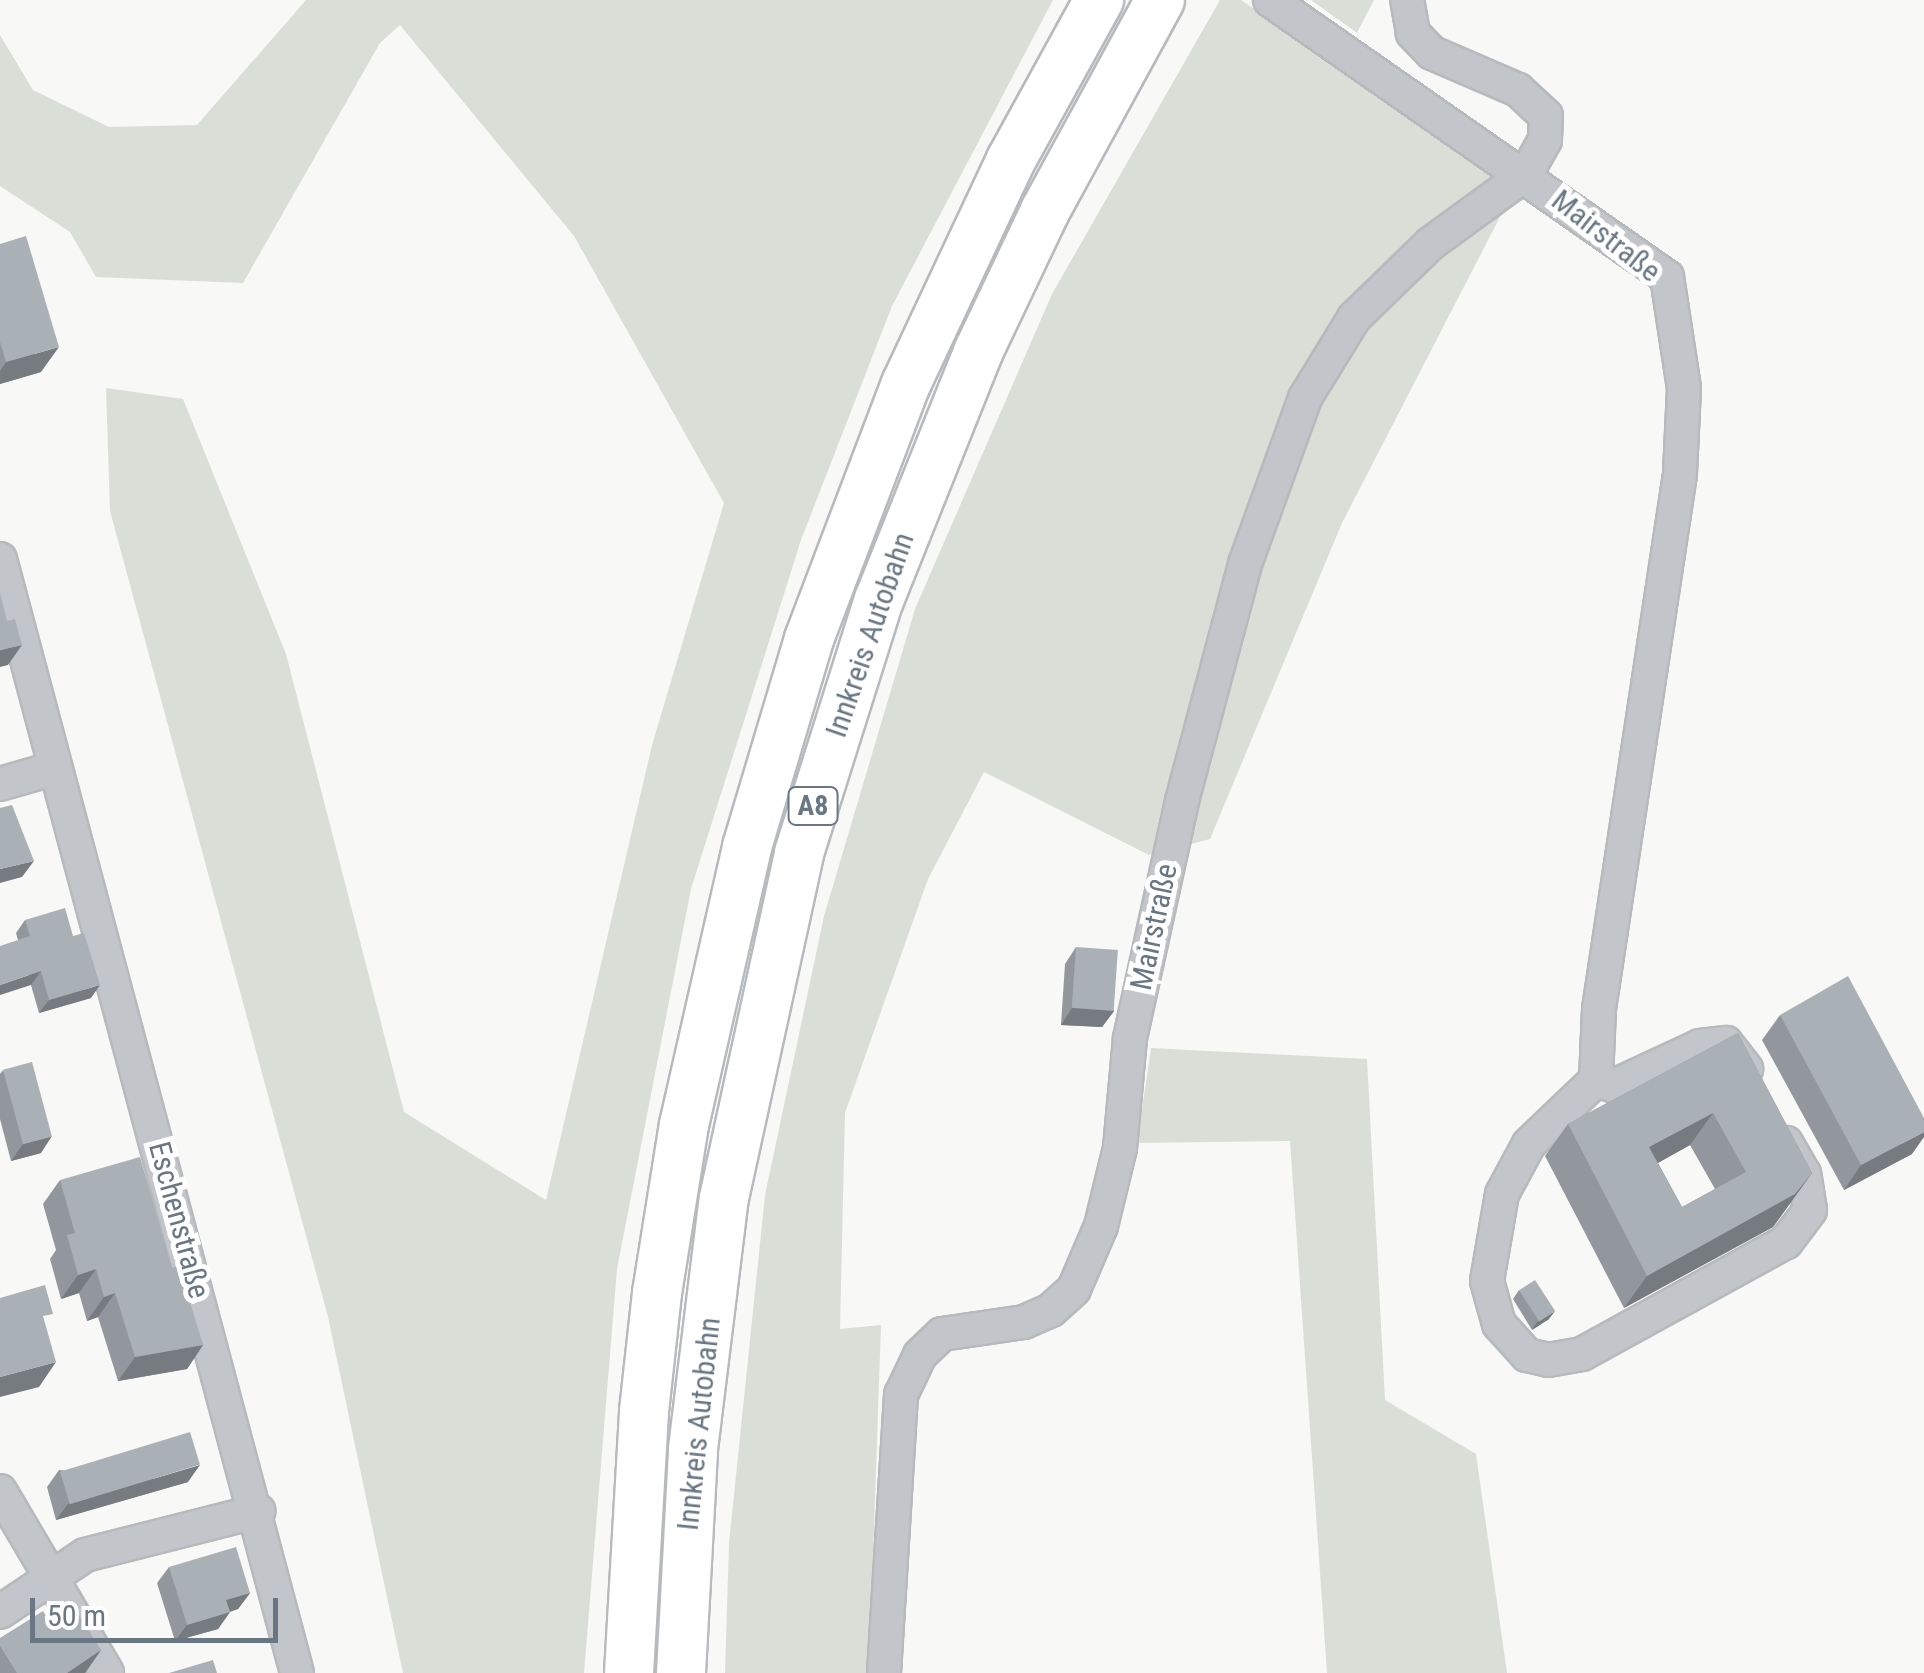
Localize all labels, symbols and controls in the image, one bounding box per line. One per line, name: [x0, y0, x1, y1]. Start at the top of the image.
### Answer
street label: Mairstraße: [1544, 182, 1668, 290]
street label: Innkreis Autobahn: [818, 528, 922, 742]
road number: A8: [786, 783, 840, 829]
street label: Mairstraße: [1123, 861, 1185, 993]
street label: Eschenstraße: [141, 1138, 217, 1302]
street label: Innkreis Autobahn: [670, 1316, 728, 1532]
scale bar: [35, 1578, 282, 1640]
text: 50 m: [47, 1598, 106, 1633]

